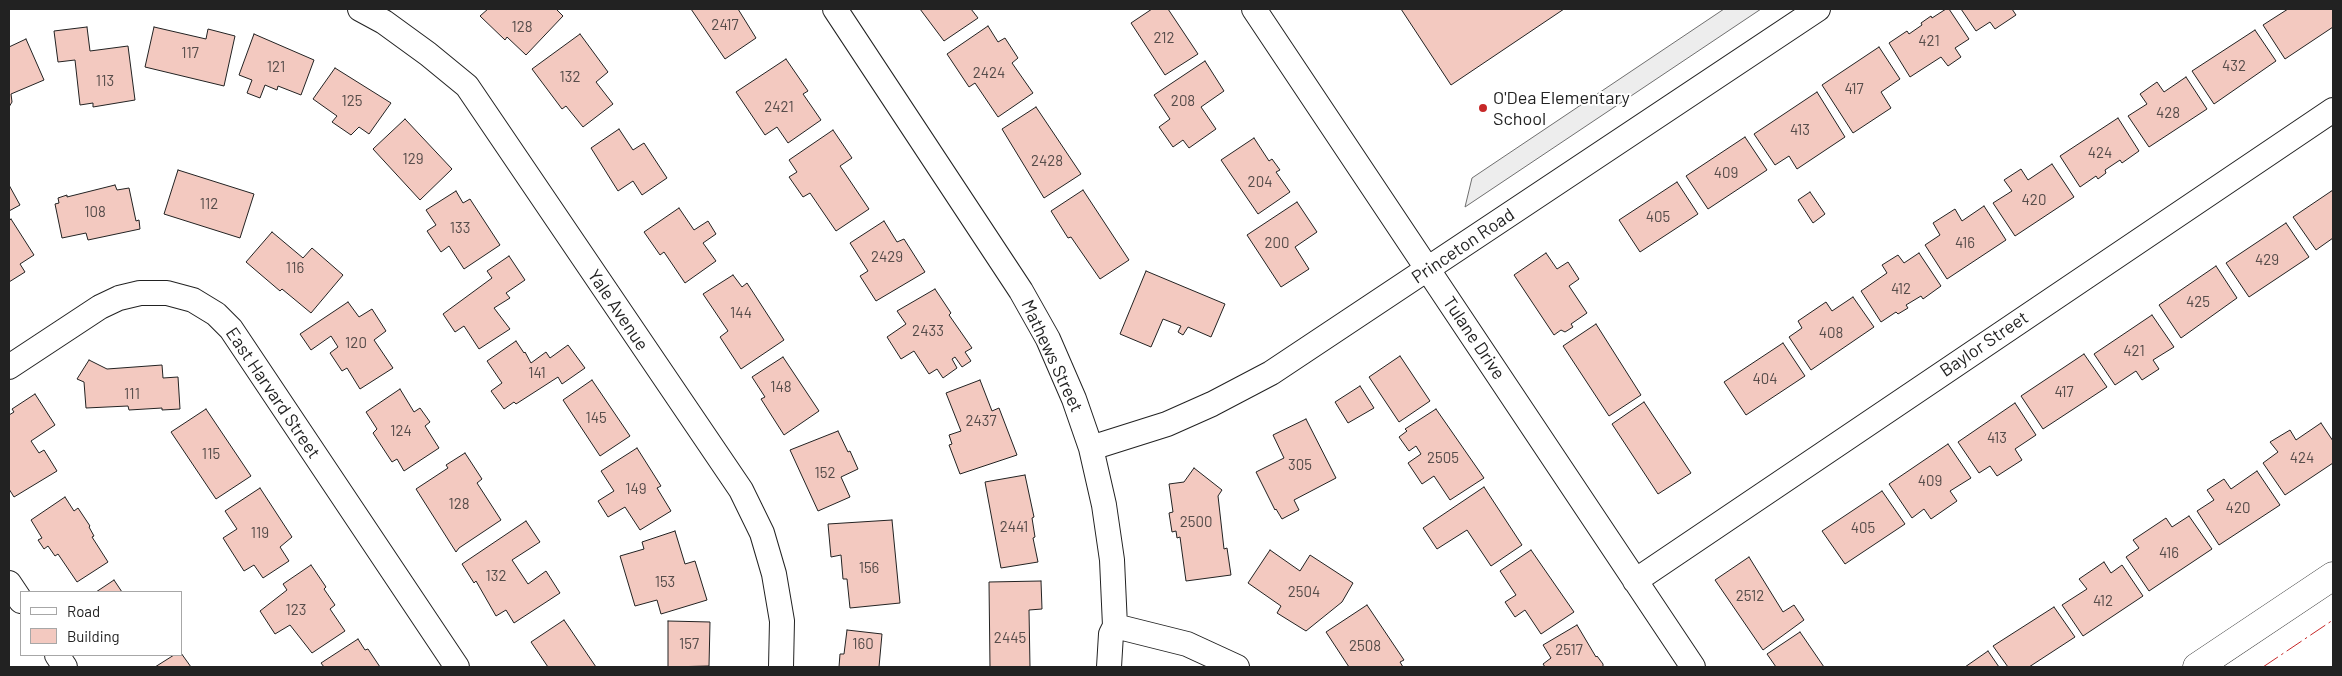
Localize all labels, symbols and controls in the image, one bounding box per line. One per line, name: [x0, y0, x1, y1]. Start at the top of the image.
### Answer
house number: 2417: [711, 16, 739, 34]
house number: 128: [511, 18, 533, 36]
house number: 212: [1153, 29, 1175, 47]
house number: 421: [1918, 32, 1940, 50]
house number: 117: [181, 44, 199, 62]
house number: 432: [2222, 57, 2246, 75]
house number: 121: [267, 58, 285, 76]
house number: 2424: [973, 64, 1005, 82]
house number: 132: [559, 68, 581, 86]
house number: 113: [96, 72, 114, 90]
house number: 417: [1844, 80, 1864, 98]
place label: O'Dea Elementary School: [1493, 87, 1630, 130]
house number: 125: [342, 92, 362, 110]
house number: 208: [1171, 92, 1195, 110]
house number: 2421: [764, 98, 794, 116]
marker: O'Dea Elementary School: [1477, 102, 1489, 114]
house number: 428: [2156, 104, 2180, 122]
house number: 413: [1790, 121, 1810, 139]
house number: 424: [2088, 144, 2112, 162]
house number: 129: [402, 150, 424, 168]
house number: 2428: [1031, 152, 1063, 170]
house number: 409: [1714, 164, 1738, 182]
house number: 204: [1248, 173, 1272, 191]
house number: 420: [2022, 191, 2046, 209]
house number: 112: [200, 195, 218, 213]
house number: 108: [84, 203, 106, 221]
street label: Princeton Road: [1407, 204, 1519, 288]
house number: 405: [1646, 208, 1670, 226]
house number: 133: [450, 219, 470, 237]
house number: 200: [1265, 234, 1289, 252]
house number: 416: [1955, 234, 1975, 252]
house number: 2429: [871, 248, 903, 266]
house number: 429: [2255, 251, 2279, 269]
house number: 116: [286, 259, 304, 277]
street label: Yale Avenue: [583, 265, 653, 355]
house number: 412: [1891, 280, 1911, 298]
street label: Tulane Drive: [1438, 292, 1510, 384]
house number: 425: [2186, 293, 2210, 311]
street label: Mathews Street: [1017, 296, 1087, 416]
house number: 144: [730, 304, 752, 322]
street label: Baylor Street: [1936, 307, 2032, 381]
house number: 2433: [912, 322, 944, 340]
street label: East Harvard Street: [221, 323, 325, 463]
house number: 408: [1819, 324, 1843, 342]
house number: 120: [345, 334, 367, 352]
house number: 421: [2123, 342, 2145, 360]
house number: 141: [528, 364, 546, 382]
house number: 404: [1752, 370, 1778, 388]
house number: 148: [770, 378, 792, 396]
house number: 417: [2054, 383, 2074, 401]
house number: 111: [124, 385, 140, 403]
house number: 145: [585, 409, 607, 427]
house number: 2437: [965, 412, 997, 430]
house number: 124: [390, 422, 412, 440]
house number: 413: [1987, 429, 2007, 447]
house number: 115: [202, 445, 220, 463]
house number: 2505: [1427, 449, 1459, 467]
house number: 424: [2290, 449, 2314, 467]
house number: 305: [1288, 456, 1312, 474]
house number: 152: [815, 464, 835, 482]
house number: 409: [1918, 472, 1942, 490]
house number: 149: [625, 480, 647, 498]
house number: 128: [448, 495, 470, 513]
house number: 420: [2226, 499, 2250, 517]
house number: 2500: [1180, 513, 1212, 531]
house number: 2441: [1000, 518, 1028, 536]
house number: 405: [1851, 519, 1875, 537]
house number: 119: [251, 524, 269, 542]
house number: 416: [2159, 544, 2179, 562]
house number: 156: [859, 559, 879, 577]
house number: 132: [485, 567, 507, 585]
house number: 153: [655, 573, 675, 591]
house number: 2504: [1288, 583, 1320, 601]
house number: 2512: [1736, 587, 1764, 605]
legend: [20, 591, 182, 656]
house number: 412: [2093, 592, 2113, 610]
house number: 123: [286, 601, 306, 619]
text: Road: [67, 602, 100, 620]
text: Building: [67, 627, 120, 645]
house number: 2445: [994, 629, 1026, 647]
house number: 157: [679, 635, 699, 653]
house number: 160: [852, 635, 874, 653]
house number: 2508: [1349, 637, 1381, 655]
house number: 2517: [1555, 641, 1583, 659]

